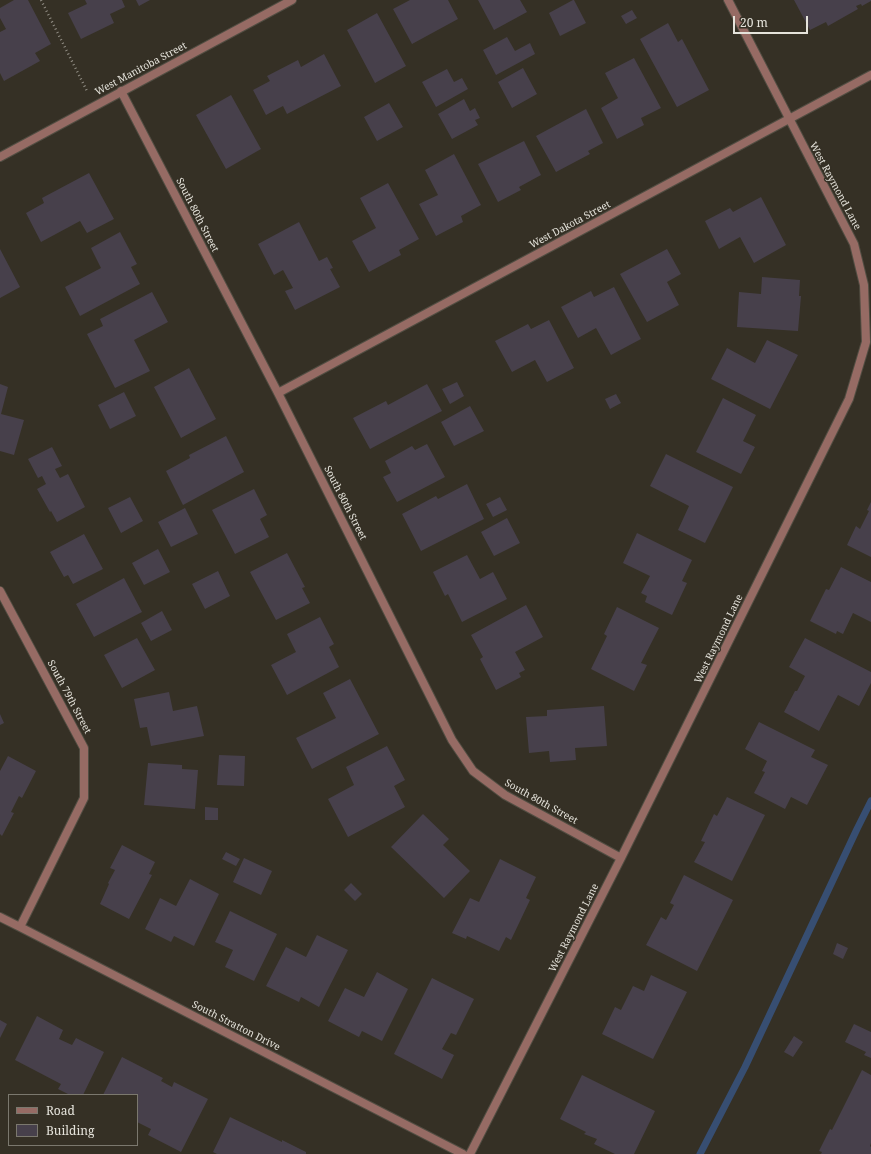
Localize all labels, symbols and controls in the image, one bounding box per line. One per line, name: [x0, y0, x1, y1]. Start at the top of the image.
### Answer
scale bar: [735, 8, 810, 34]
text: 20 m: [740, 14, 768, 31]
street label: West Manitoba Street: [93, 40, 189, 98]
street label: West Raymond Lane: [807, 140, 863, 232]
street label: South 80th Street: [173, 176, 221, 254]
street label: West Dakota Street: [528, 199, 612, 251]
street label: South 80th Street: [321, 464, 369, 542]
street label: West Raymond Lane: [692, 593, 746, 685]
street label: South 79th Street: [45, 658, 93, 736]
street label: South 80th Street: [502, 777, 580, 827]
street label: West Raymond Lane: [547, 882, 601, 974]
street label: South Stratton Drive: [190, 999, 282, 1053]
legend: [8, 1094, 138, 1146]
text: Road: [46, 1102, 75, 1119]
text: Building: [46, 1122, 94, 1139]

